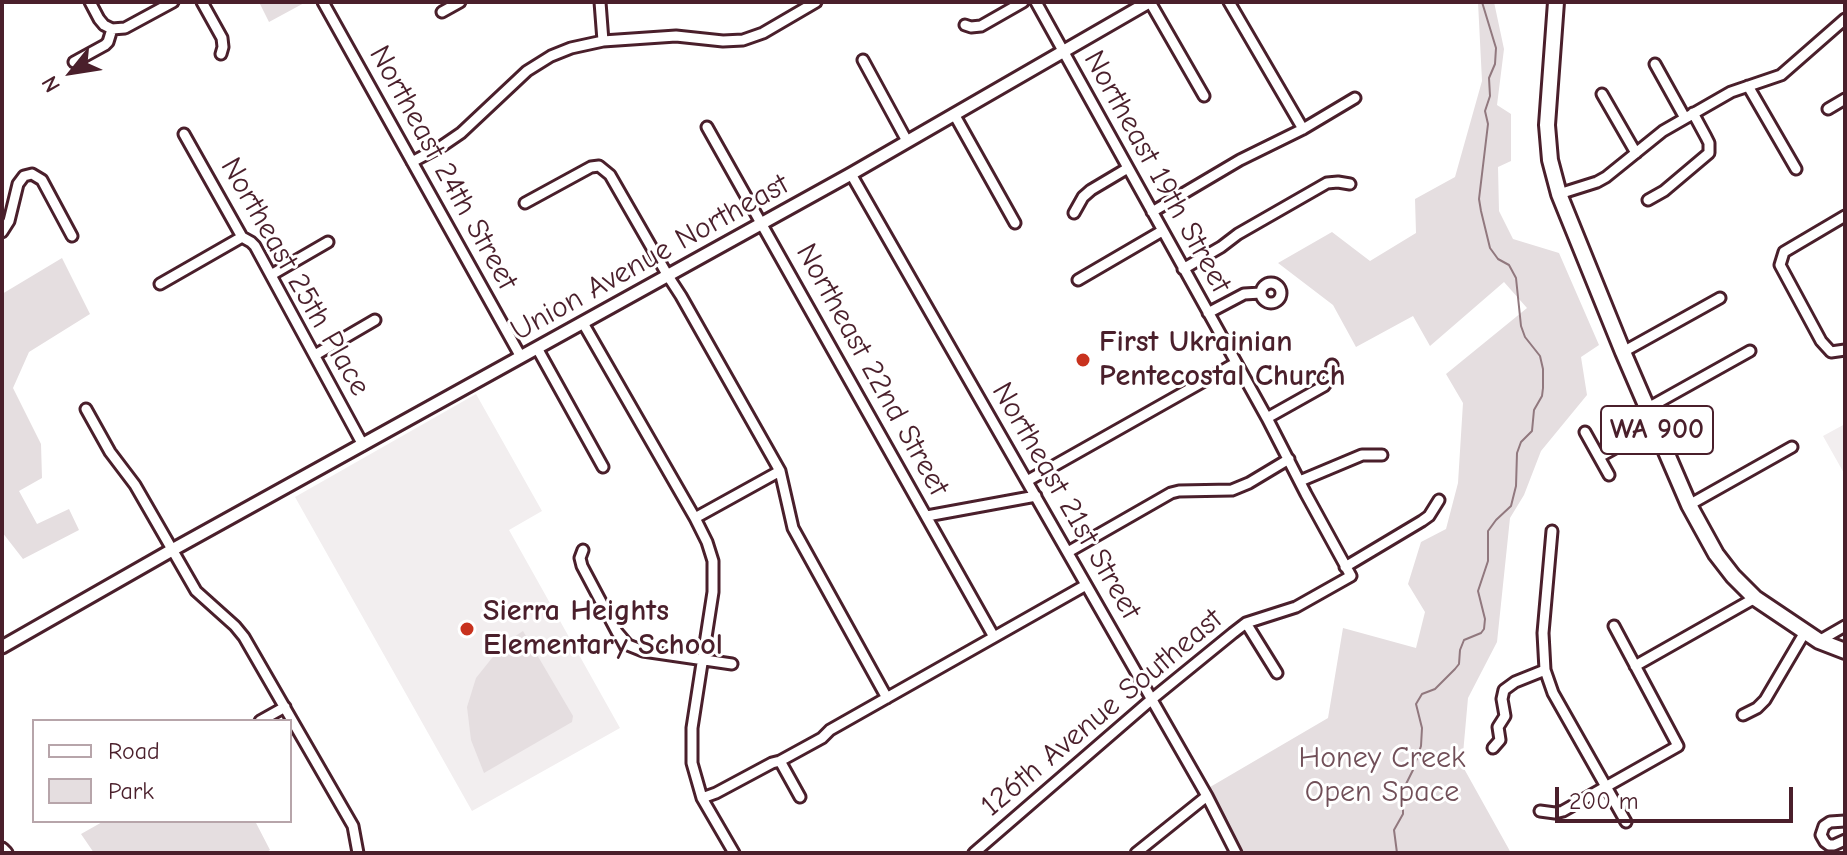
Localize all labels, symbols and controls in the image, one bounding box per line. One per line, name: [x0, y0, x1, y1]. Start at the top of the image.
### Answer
north arrow: [32, 32, 112, 112]
street label: Northeast 24th Street: [361, 40, 525, 296]
street label: Northeast 19th Street: [1075, 45, 1239, 299]
text: N: [36, 71, 66, 97]
street label: Northeast 25th Place: [212, 152, 378, 402]
street label: Union Avenue Northeast: [505, 167, 795, 349]
street label: Northeast 22nd Street: [788, 238, 956, 502]
place label: First Ukrainian Pentecostal Church: [1099, 325, 1345, 396]
marker: First Ukrainian Pentecostal Church: [1074, 351, 1092, 369]
street label: Northeast 21st Street: [984, 376, 1148, 626]
road number: WA 900: [1601, 406, 1713, 454]
place label: Sierra Heights Elementary School: [483, 594, 723, 664]
street label: 126th Avenue Southeast: [974, 602, 1230, 824]
marker: Sierra Heights Elementary School: [458, 620, 476, 638]
legend: [32, 719, 292, 823]
text: Road: [108, 737, 160, 765]
park label: Honey Creek Open Space: [1299, 741, 1465, 812]
scale bar: [1559, 771, 1797, 821]
text: Park: [108, 777, 154, 805]
text: 200 m: [1569, 787, 1639, 815]

